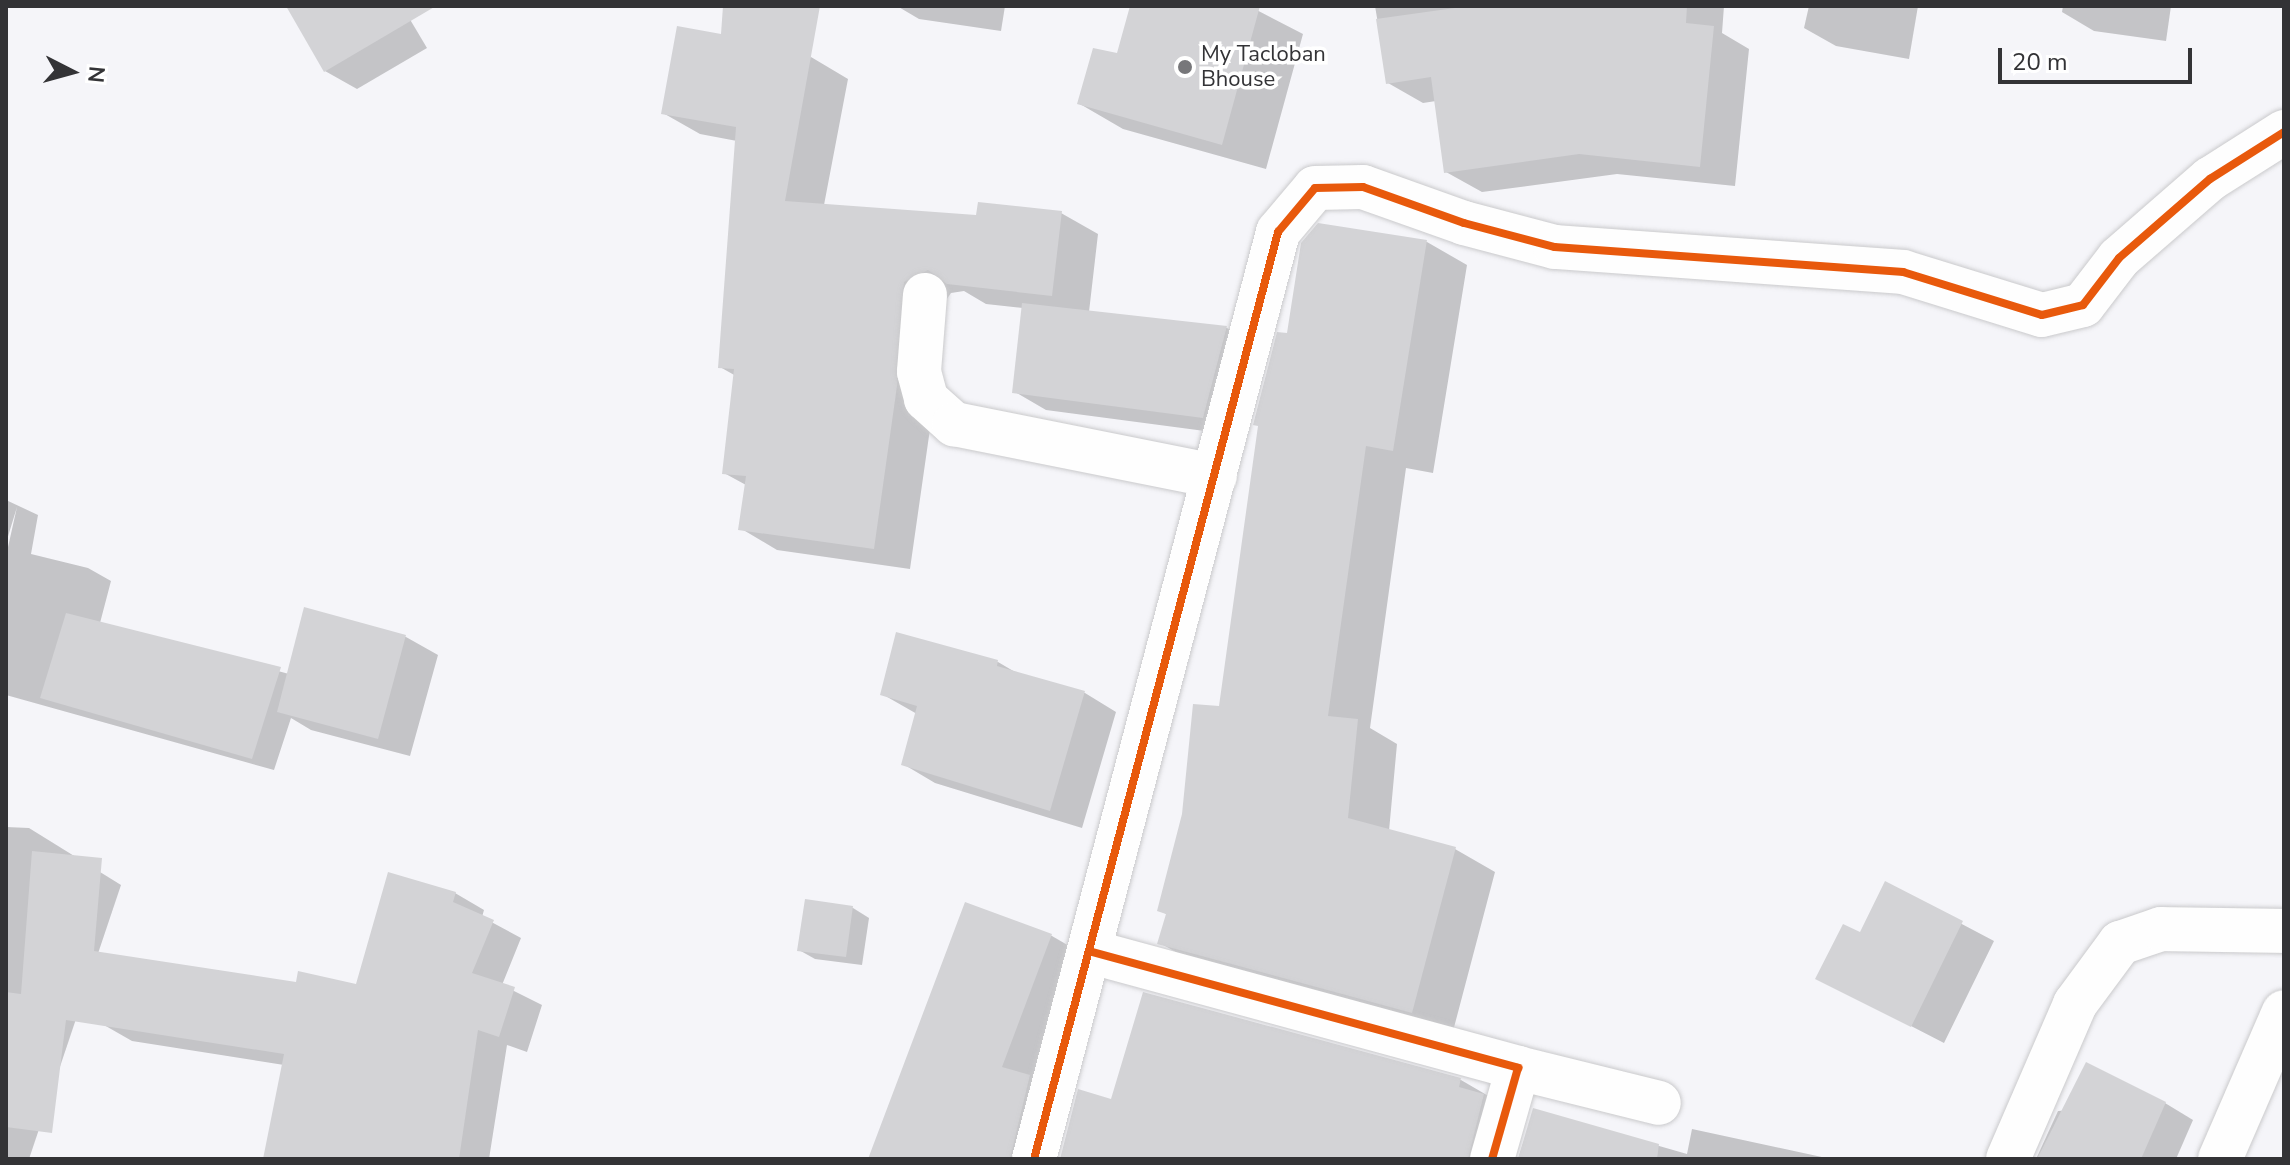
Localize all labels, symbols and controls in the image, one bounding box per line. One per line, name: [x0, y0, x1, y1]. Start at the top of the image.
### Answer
north arrow: [32, 32, 112, 112]
scale bar: [2002, 32, 2196, 82]
place label: My Tacloban Bhouse: [1201, 41, 1326, 92]
text: 20 m: [2012, 46, 2068, 78]
marker: My Tacloban Bhouse: [1176, 58, 1194, 76]
text: N: [80, 65, 112, 84]

